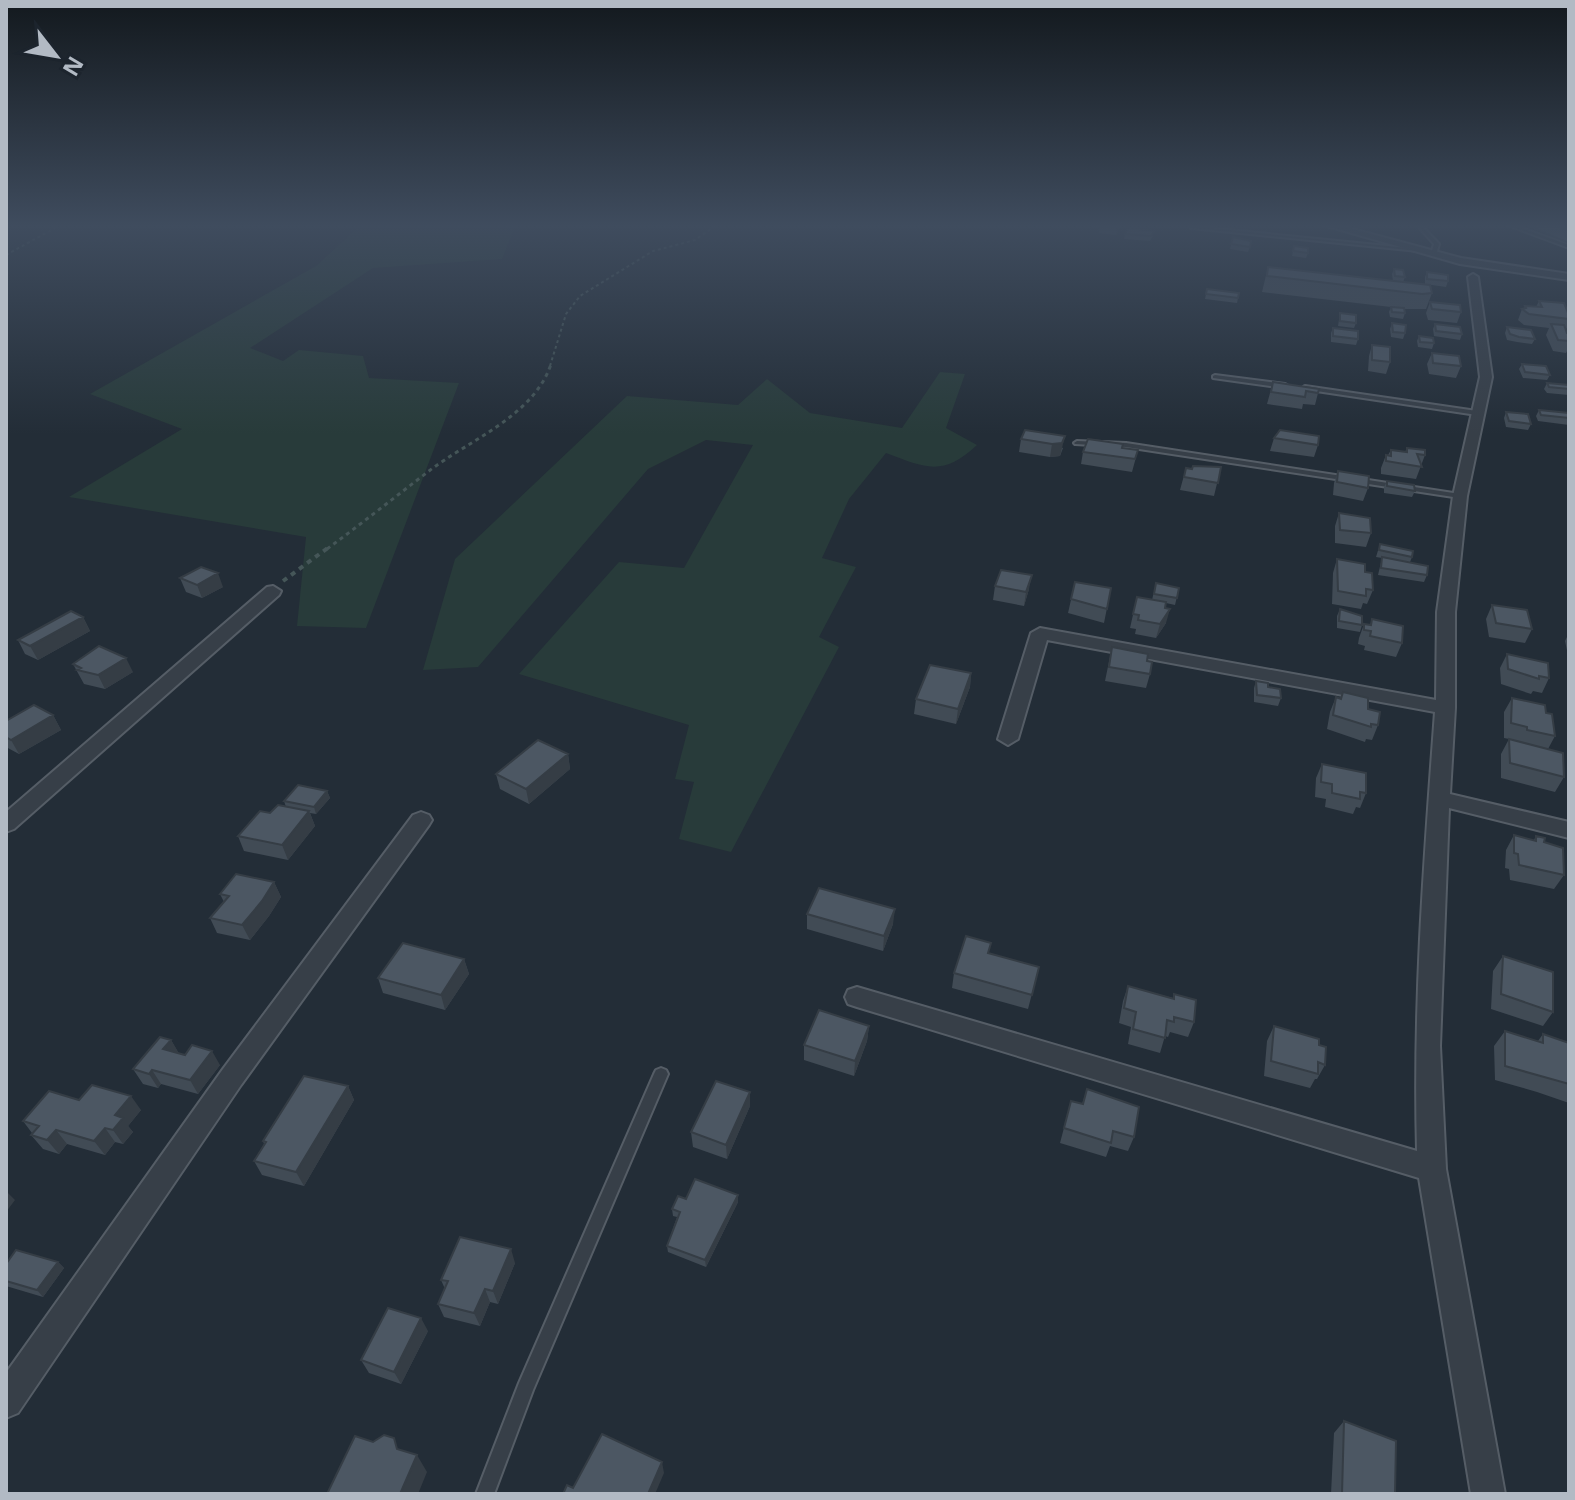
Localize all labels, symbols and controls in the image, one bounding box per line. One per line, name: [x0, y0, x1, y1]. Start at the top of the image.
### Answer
north arrow: [16, 16, 96, 96]
text: N: [57, 51, 91, 82]

